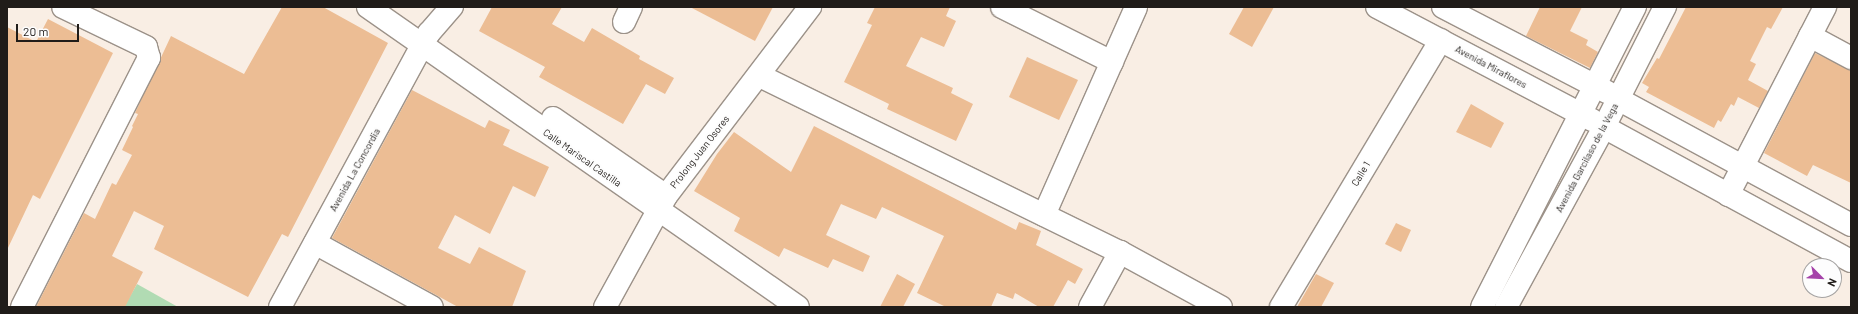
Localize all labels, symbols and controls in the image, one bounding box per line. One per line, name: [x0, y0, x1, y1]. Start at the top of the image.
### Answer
scale bar: [18, 16, 81, 42]
text: 20 m: [23, 24, 49, 38]
street label: Avenida Miraflores: [1453, 43, 1529, 91]
street label: Avenida Garcilaso de la Vega: [1553, 101, 1621, 215]
street label: Prolong Juan Osores: [668, 113, 732, 191]
street label: Avenida La Concordia: [327, 126, 383, 214]
street label: Calle Mariscal Castilla: [541, 126, 623, 190]
street label: Calle 1: [1349, 160, 1373, 188]
north arrow: [1802, 258, 1842, 298]
text: N: [1825, 277, 1840, 289]

